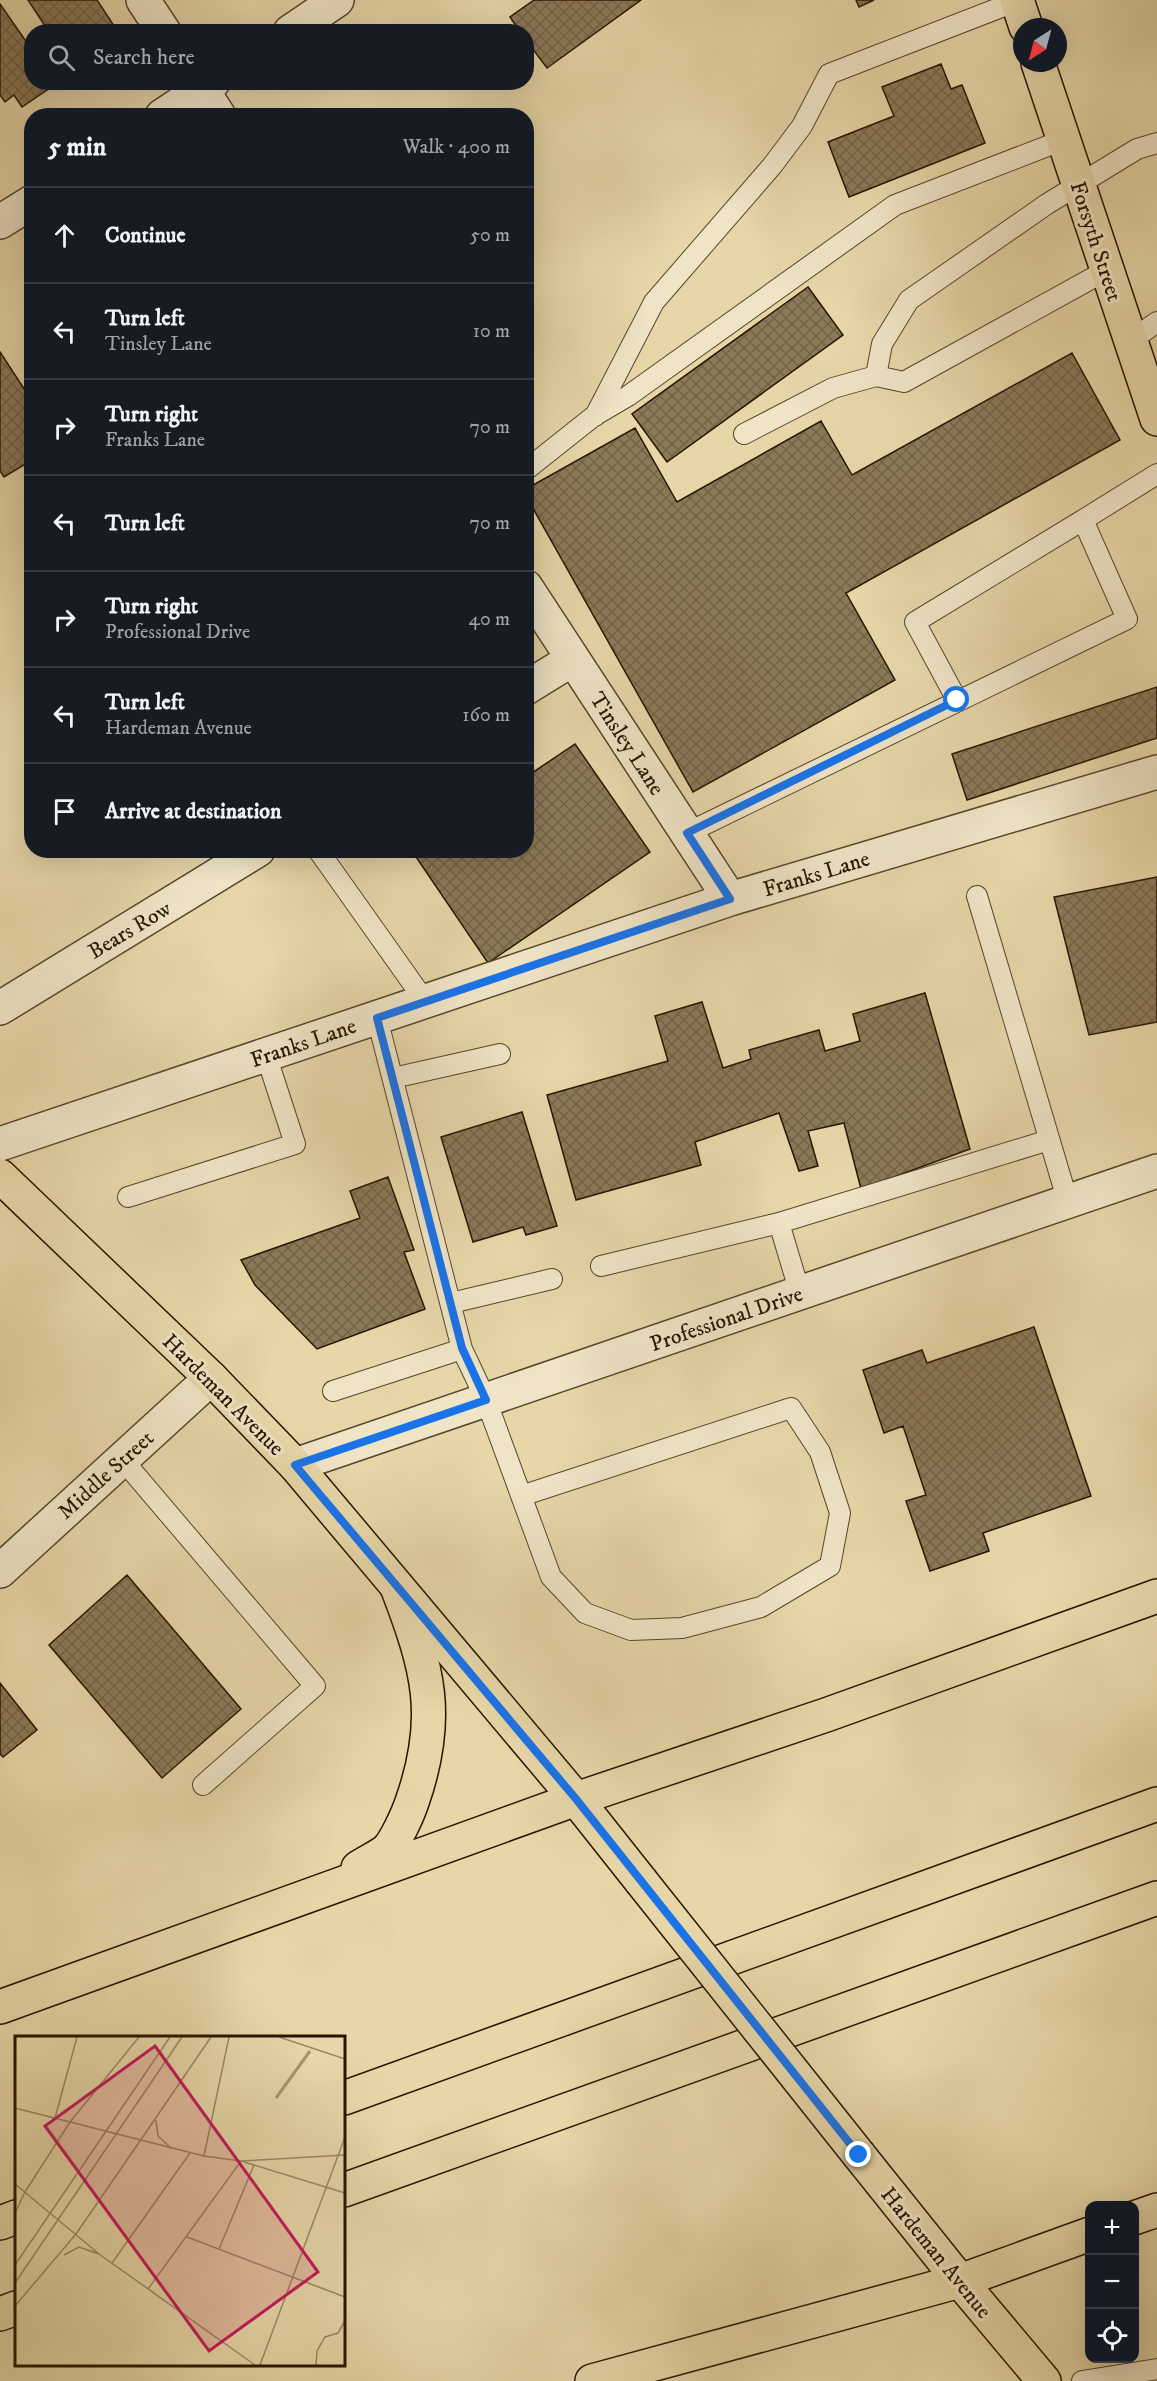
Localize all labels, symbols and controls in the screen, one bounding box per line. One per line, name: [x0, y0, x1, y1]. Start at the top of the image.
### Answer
north arrow: [1013, 18, 1067, 72]
search box: [24, 24, 534, 90]
icon: search: [45, 41, 78, 74]
text: Search here: [93, 44, 195, 71]
text: 5 min: [48, 131, 106, 164]
text: Walk · 400 m: [403, 135, 510, 160]
street label: Forsyth Street: [1063, 178, 1128, 305]
icon: ahead: [48, 219, 81, 252]
text: Continue: [105, 222, 186, 249]
text: 50 m: [470, 223, 510, 248]
text: Turn left: [105, 305, 185, 332]
icon: left: [48, 315, 81, 348]
text: 10 m: [473, 319, 510, 344]
text: Tinsley Lane: [105, 332, 212, 357]
text: Turn right: [105, 401, 198, 428]
icon: right: [48, 411, 81, 444]
text: 70 m: [469, 415, 510, 440]
text: Franks Lane: [105, 428, 205, 453]
icon: left: [48, 507, 81, 540]
text: Turn left: [105, 510, 185, 537]
text: 70 m: [469, 511, 510, 536]
text: Turn right: [105, 593, 198, 620]
icon: right: [48, 603, 81, 636]
text: 40 m: [468, 607, 510, 632]
text: Professional Drive: [105, 620, 250, 645]
route start: [943, 686, 969, 712]
street label: Tinsley Lane: [583, 687, 670, 800]
text: Turn left: [105, 689, 185, 716]
icon: left: [48, 699, 81, 732]
text: 160 m: [462, 703, 510, 728]
text: Hardeman Avenue: [105, 716, 252, 741]
icon: arrive: [48, 795, 81, 828]
text: Arrive at destination: [105, 798, 282, 825]
street label: Franks Lane: [760, 845, 873, 903]
street label: Bears Row: [83, 895, 176, 966]
street label: Franks Lane: [247, 1013, 360, 1074]
street label: Professional Drive: [647, 1281, 806, 1358]
street label: Hardeman Avenue: [156, 1328, 290, 1462]
street label: Middle Street: [52, 1425, 160, 1525]
inset map: [15, 2036, 345, 2366]
route end: [845, 2141, 871, 2167]
street label: Hardeman Avenue: [875, 2182, 997, 2324]
map controls: [1085, 2201, 1139, 2363]
button: +: [1085, 2201, 1139, 2255]
button: −: [1085, 2255, 1139, 2309]
button: locate: [1085, 2309, 1139, 2363]

